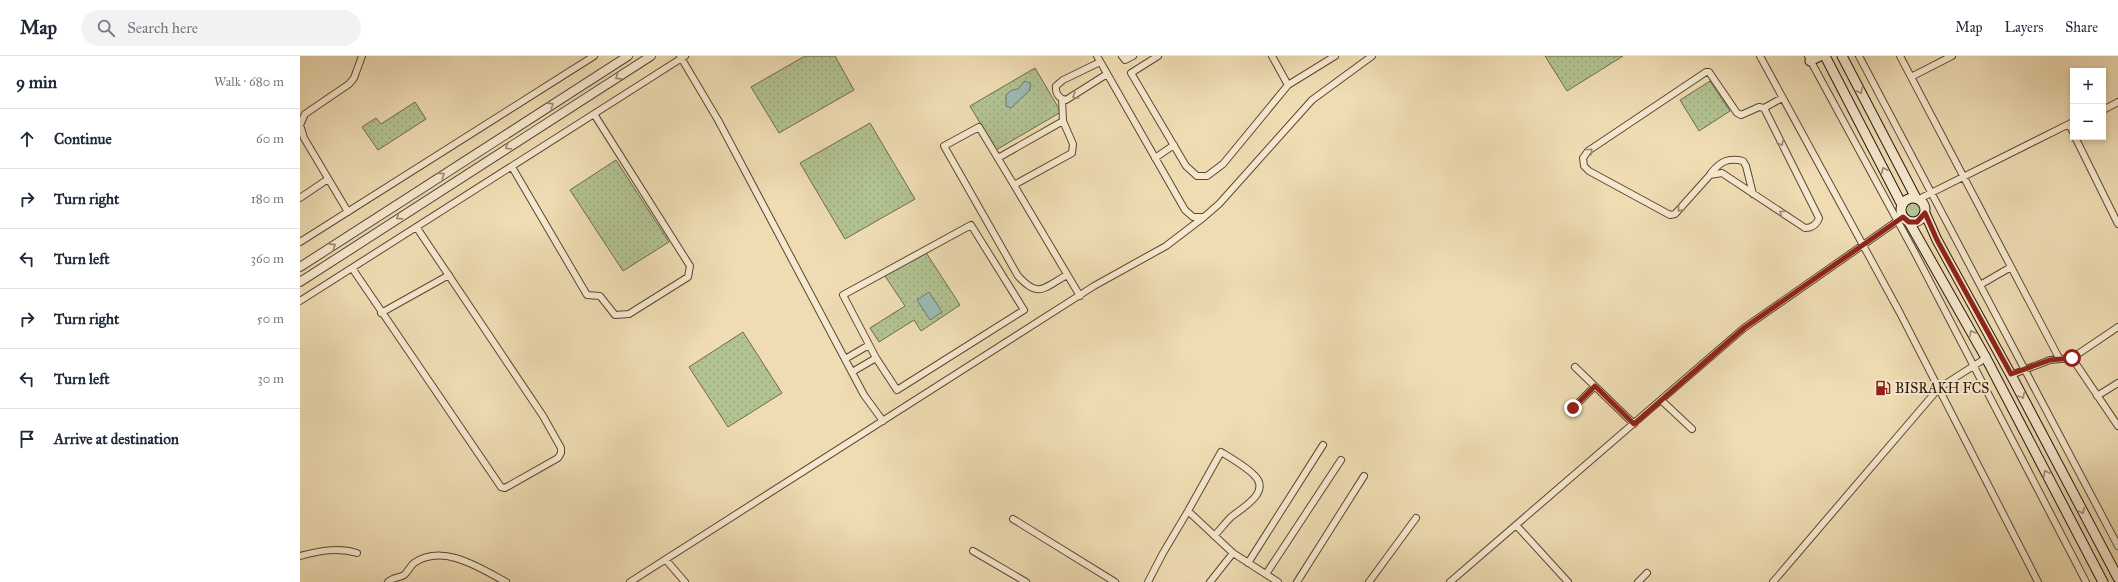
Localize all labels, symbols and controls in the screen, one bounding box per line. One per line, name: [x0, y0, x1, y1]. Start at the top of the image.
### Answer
search box: [81, 10, 361, 46]
text: Map: [20, 16, 57, 39]
icon: search: [95, 17, 117, 39]
text: Search here: [127, 19, 198, 37]
text: Map: [1955, 19, 1983, 36]
text: Layers: [2005, 19, 2043, 36]
text: Share: [2065, 19, 2098, 36]
map controls: [2070, 68, 2106, 140]
button: +: [2070, 68, 2106, 104]
text: 9 min: [16, 72, 57, 93]
one-way arrow: [615, 72, 622, 80]
text: Walk · 680 m: [214, 74, 284, 90]
one-way arrow: [1856, 86, 1863, 94]
one-way arrow: [1072, 91, 1079, 98]
one-way arrow: [547, 102, 554, 109]
button: −: [2070, 104, 2106, 140]
icon: ahead: [16, 128, 38, 150]
text: Continue: [54, 130, 112, 148]
text: 60 m: [256, 131, 284, 147]
one-way arrow: [1776, 139, 1784, 147]
one-way arrow: [506, 142, 513, 149]
one-way arrow: [1585, 148, 1593, 155]
one-way arrow: [1881, 167, 1889, 174]
one-way arrow: [438, 172, 445, 180]
icon: right: [16, 188, 38, 210]
text: Turn right: [54, 190, 119, 208]
text: 180 m: [251, 191, 284, 207]
one-way arrow: [1678, 204, 1685, 211]
one-way arrow: [1779, 210, 1786, 218]
one-way arrow: [396, 212, 403, 220]
one-way arrow: [329, 243, 336, 250]
icon: left: [16, 248, 38, 270]
text: Turn left: [54, 250, 110, 268]
text: 360 m: [251, 251, 284, 267]
icon: right: [16, 308, 38, 330]
text: Turn right: [54, 310, 119, 328]
text: 50 m: [257, 311, 284, 327]
one-way arrow: [1969, 330, 1976, 337]
route start: [2063, 349, 2081, 367]
icon: left: [16, 368, 38, 390]
text: Turn left: [54, 370, 110, 388]
text: 30 m: [258, 371, 284, 387]
fuel station icon: BISRAKH FCS: [1874, 379, 1892, 397]
place label: BISRAKH FCS: [1895, 380, 1989, 397]
one-way arrow: [2018, 392, 2025, 399]
route end: [1564, 399, 1582, 417]
icon: arrive: [16, 428, 38, 450]
text: Arrive at destination: [54, 430, 179, 448]
one-way arrow: [2043, 470, 2050, 477]
one-way arrow: [2078, 507, 2085, 514]

